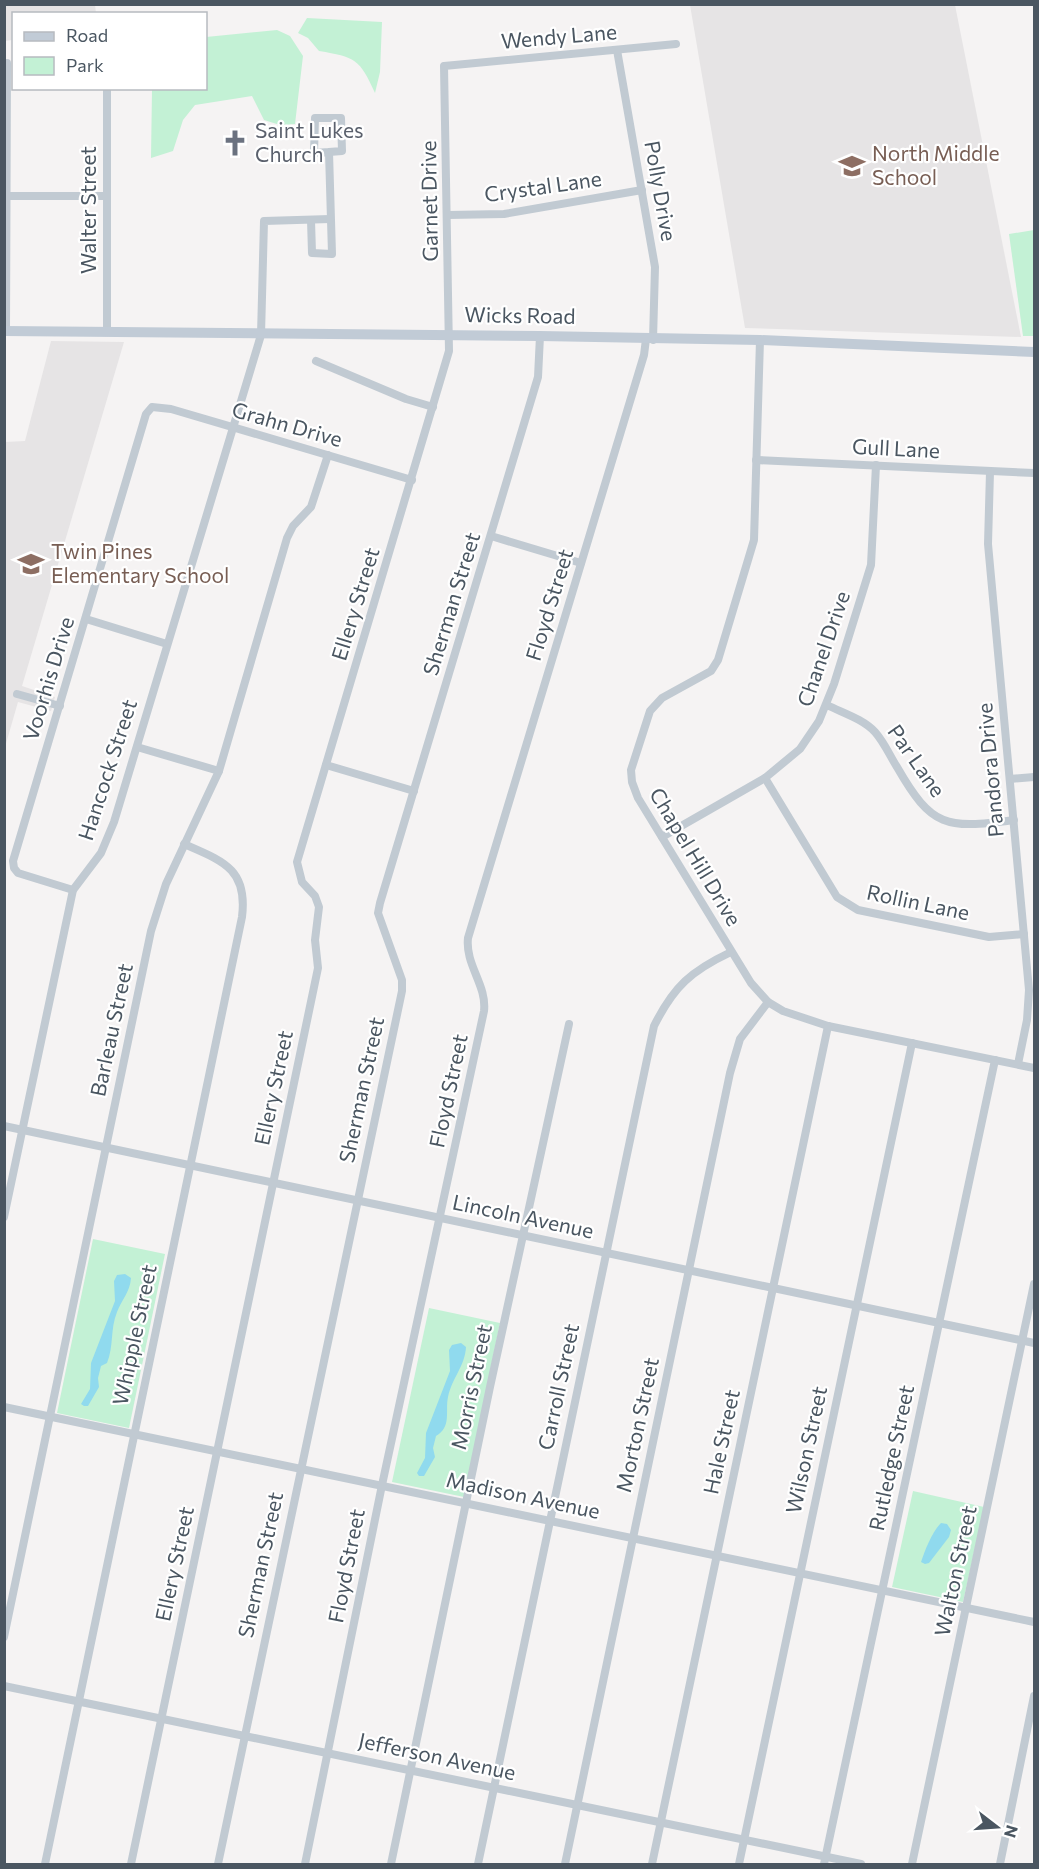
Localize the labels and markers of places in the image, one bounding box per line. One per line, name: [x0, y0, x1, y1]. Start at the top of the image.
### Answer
place label: Saint Lukes Church: [255, 117, 364, 166]
church icon: Saint Lukes Church: [220, 128, 250, 158]
place label: North Middle School: [872, 140, 1000, 189]
school or university icon: North Middle School: [837, 151, 867, 181]
place label: Twin Pines Elementary School: [51, 538, 229, 587]
school or university icon: Twin Pines Elementary School: [16, 549, 46, 579]

